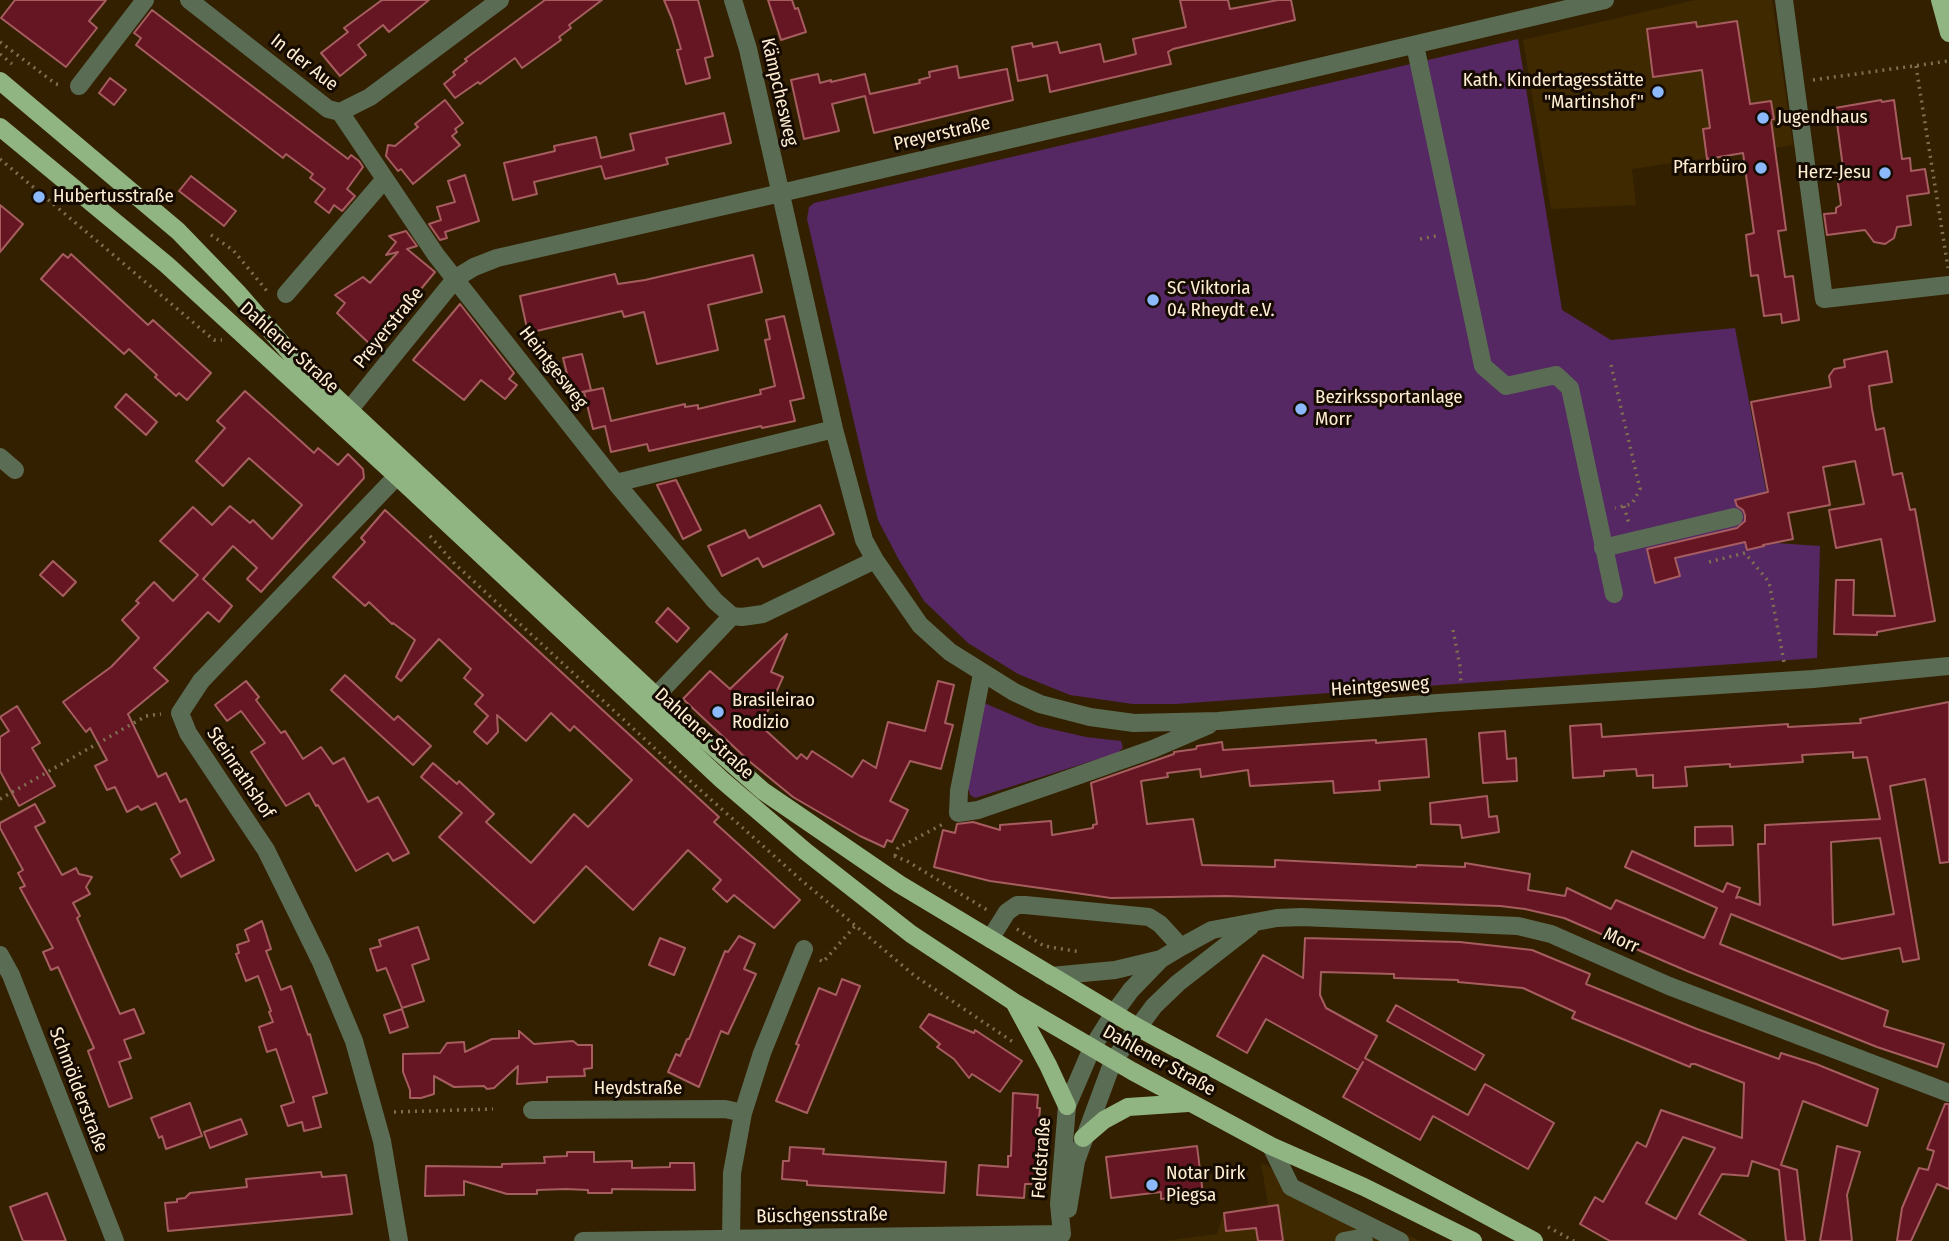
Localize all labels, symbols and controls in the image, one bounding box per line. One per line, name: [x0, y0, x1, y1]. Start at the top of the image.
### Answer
street label: In der Aue: [266, 30, 342, 96]
street label: Kämpchesweg: [755, 36, 803, 148]
place label: Kath. Kindertagesstätte "Martinshof": [1463, 70, 1644, 114]
marker: Kath. Kindertagesstätte "Martinshof": [1650, 84, 1666, 100]
place label: Jugendhaus: [1777, 107, 1868, 129]
marker: Jugendhaus: [1755, 110, 1771, 126]
street label: Preyerstraße: [892, 112, 992, 156]
place label: Pfarrbüro: [1673, 157, 1747, 179]
marker: Pfarrbüro: [1753, 160, 1769, 176]
place label: Herz-Jesu: [1797, 162, 1871, 184]
marker: Herz-Jesu: [1877, 165, 1893, 181]
place label: Hubertusstraße: [53, 186, 174, 208]
marker: Hubertusstraße: [31, 189, 47, 205]
place label: SC Viktoria 04 Rheydt e.V.: [1167, 278, 1275, 322]
street label: Preyerstraße: [349, 283, 429, 373]
marker: SC Viktoria 04 Rheydt e.V.: [1145, 292, 1161, 308]
street label: Dahlener Straße: [235, 298, 343, 398]
street label: Heintgesweg: [514, 322, 592, 414]
place label: Bezirkssportanlage Morr: [1315, 387, 1463, 431]
marker: Bezirkssportanlage Morr: [1293, 401, 1309, 417]
street label: Heintgesweg: [1330, 672, 1430, 702]
street label: Dahlener Straße: [650, 684, 758, 784]
place label: Brasileirao Rodizio: [732, 690, 815, 734]
marker: Brasileirao Rodizio: [710, 704, 726, 720]
street label: Steinrathshof: [201, 723, 279, 823]
street label: Morr: [1600, 923, 1642, 959]
street label: Dahlener Straße: [1099, 1021, 1219, 1101]
street label: Schmölderstraße: [44, 1024, 112, 1156]
street label: Heydstraße: [594, 1078, 682, 1100]
street label: Feldstraße: [1028, 1117, 1056, 1199]
place label: Notar Dirk Piegsa: [1166, 1163, 1245, 1207]
marker: Notar Dirk Piegsa: [1144, 1177, 1160, 1193]
street label: Büschgensstraße: [756, 1203, 888, 1229]

